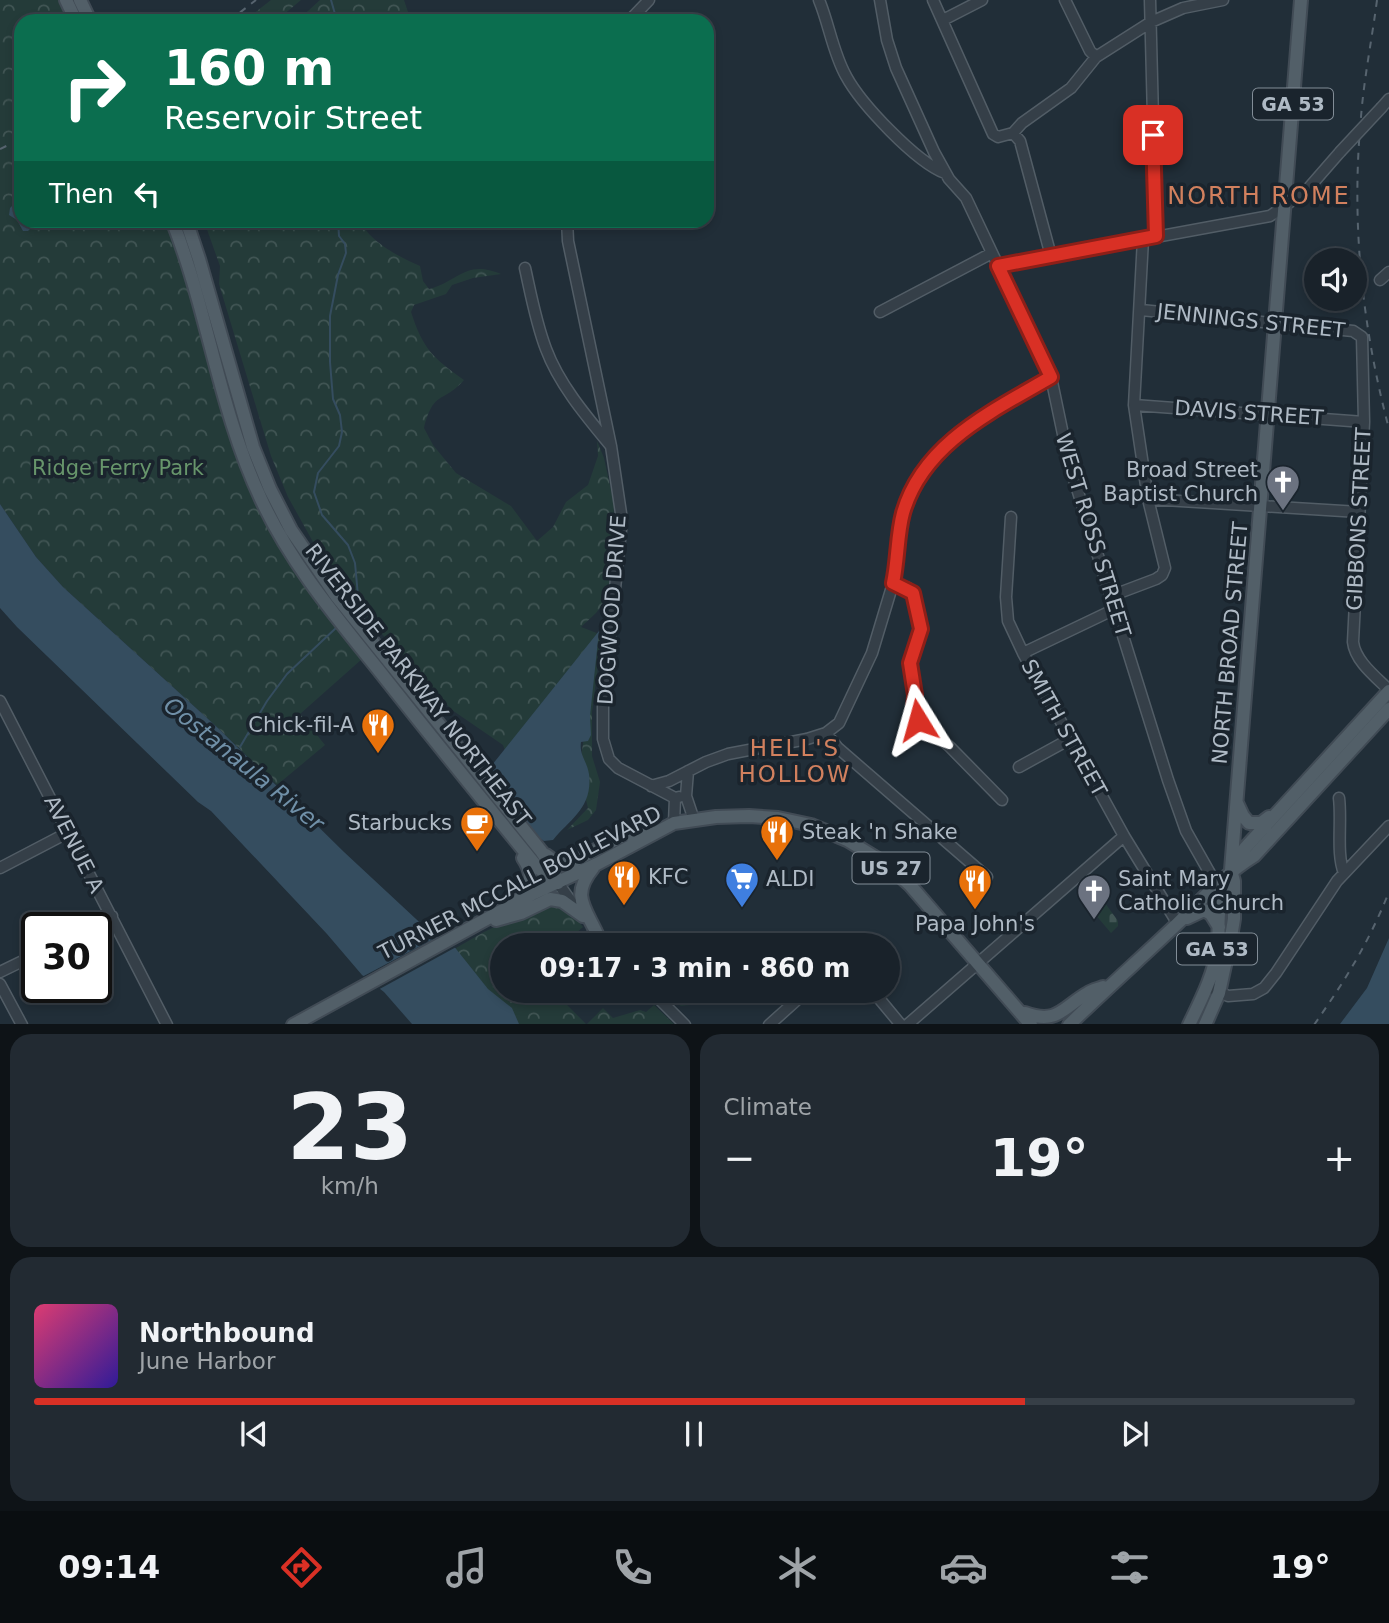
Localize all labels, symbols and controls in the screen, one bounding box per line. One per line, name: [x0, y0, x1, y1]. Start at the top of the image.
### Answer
text: 160 m: [164, 40, 334, 97]
icon: right: [49, 42, 140, 133]
road number: GA 53: [1253, 88, 1333, 120]
text: Reservoir Street: [164, 99, 422, 137]
pin: [1123, 105, 1183, 165]
icon: arrive: [1134, 116, 1172, 154]
icon: left: [128, 175, 166, 213]
text: Then: [49, 179, 114, 209]
district label: NORTH ROME: [1167, 182, 1351, 210]
map controls: [1304, 248, 1367, 311]
button: sound: [1304, 248, 1367, 311]
street label: JENNINGS STREET: [1154, 299, 1346, 343]
street label: DAVIS STREET: [1174, 396, 1325, 430]
street label: GIBBONS STREET: [1342, 427, 1376, 611]
street label: WEST ROSS STREET: [1051, 430, 1135, 640]
park label: Ridge Ferry Park: [32, 456, 205, 480]
place label: Broad Street Baptist Church: [1103, 458, 1258, 506]
church icon: Broad Street Baptist Church: [1264, 463, 1302, 512]
street label: DOGWOOD DRIVE: [593, 514, 631, 706]
street label: NORTH BROAD STREET: [1207, 521, 1253, 765]
street label: RIVERSIDE PARKWAY NORTHEAST: [300, 539, 536, 831]
street label: SMITH STREET: [1016, 655, 1112, 801]
position arrow: [881, 683, 955, 757]
water label: Oostanaula River: [159, 692, 330, 837]
restaurant icon: Chick-fil-A: [359, 706, 397, 755]
place label: Chick-fil-A: [248, 713, 355, 737]
district label: HELL'S HOLLOW: [738, 735, 852, 787]
street label: AVENUE A: [39, 791, 109, 897]
street label: TURNER MCCALL BOULEVARD: [374, 801, 665, 965]
cafe icon: Starbucks: [458, 804, 496, 853]
place label: Starbucks: [348, 811, 452, 835]
restaurant icon: Steak 'n Shake: [758, 813, 796, 862]
place label: Steak 'n Shake: [802, 820, 958, 844]
road number: US 27: [852, 852, 930, 884]
restaurant icon: KFC: [605, 858, 643, 907]
supermarket icon: ALDI: [723, 860, 761, 909]
restaurant icon: Papa John's: [956, 862, 994, 911]
place label: KFC: [648, 865, 689, 889]
place label: ALDI: [766, 867, 814, 891]
place label: Saint Mary Catholic Church: [1118, 867, 1284, 915]
church icon: Saint Mary Catholic Church: [1075, 872, 1113, 921]
speed limit sign: 30: [21, 912, 112, 1003]
place label: Papa John's: [915, 912, 1035, 936]
road number: GA 53: [1177, 934, 1257, 965]
text: 09:17 · 3 min · 860 m: [540, 953, 850, 983]
text: 23: [286, 1075, 413, 1180]
text: Climate: [724, 1094, 812, 1120]
text: 19°: [990, 1128, 1088, 1188]
text: −: [724, 1136, 755, 1180]
text: +: [1323, 1136, 1355, 1180]
text: km/h: [321, 1173, 379, 1199]
text: Northbound: [139, 1318, 315, 1348]
text: June Harbor: [139, 1348, 275, 1374]
icon: previous: [235, 1415, 273, 1453]
icon: pause: [675, 1415, 713, 1453]
icon: next: [1116, 1415, 1154, 1453]
icon: directions: [277, 1543, 326, 1592]
icon: music: [442, 1543, 491, 1592]
icon: phone: [608, 1543, 657, 1592]
icon: climate: [773, 1543, 822, 1592]
icon: car: [939, 1543, 988, 1592]
icon: filters: [1105, 1543, 1154, 1592]
text: 09:14: [58, 1548, 160, 1586]
text: 19°: [1270, 1548, 1331, 1586]

